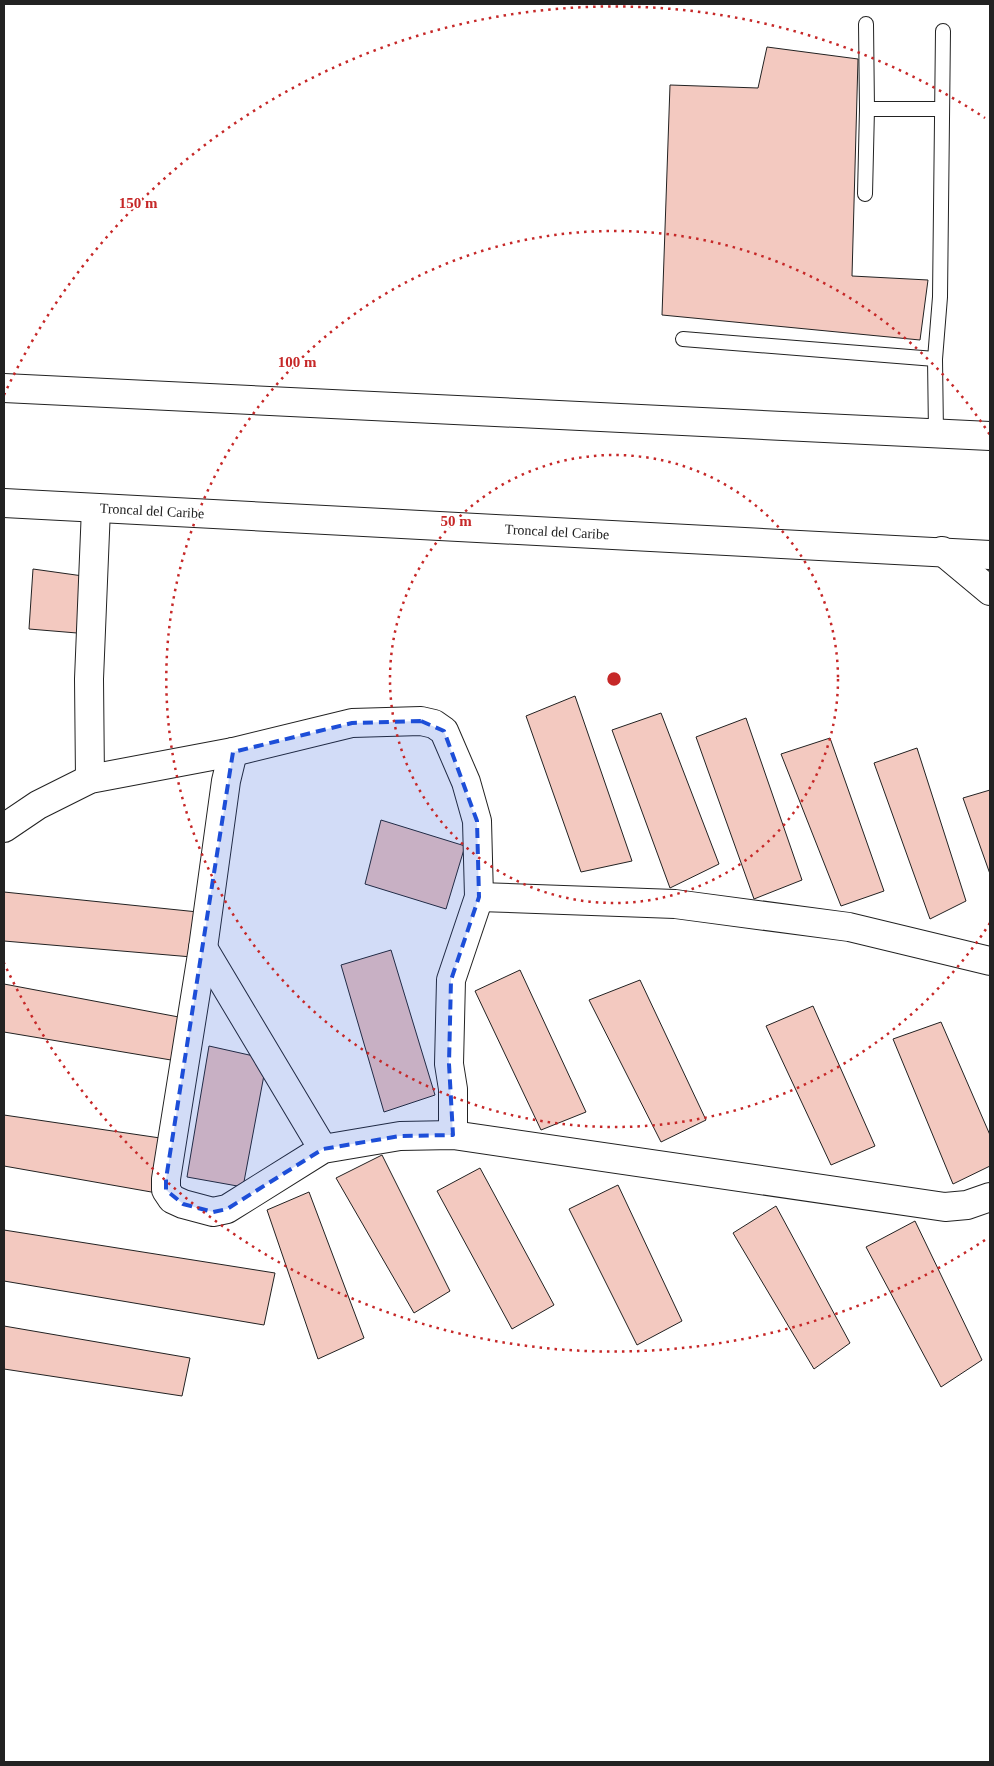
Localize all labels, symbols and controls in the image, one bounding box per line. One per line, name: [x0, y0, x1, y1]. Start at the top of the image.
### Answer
text: 150 m: [119, 195, 158, 211]
text: 100 m: [278, 354, 317, 370]
street label: Troncal del Caribe: [99, 501, 205, 521]
text: 50 m: [440, 513, 472, 529]
street label: Troncal del Caribe: [504, 522, 610, 542]
centre of rings: [605, 670, 623, 688]

